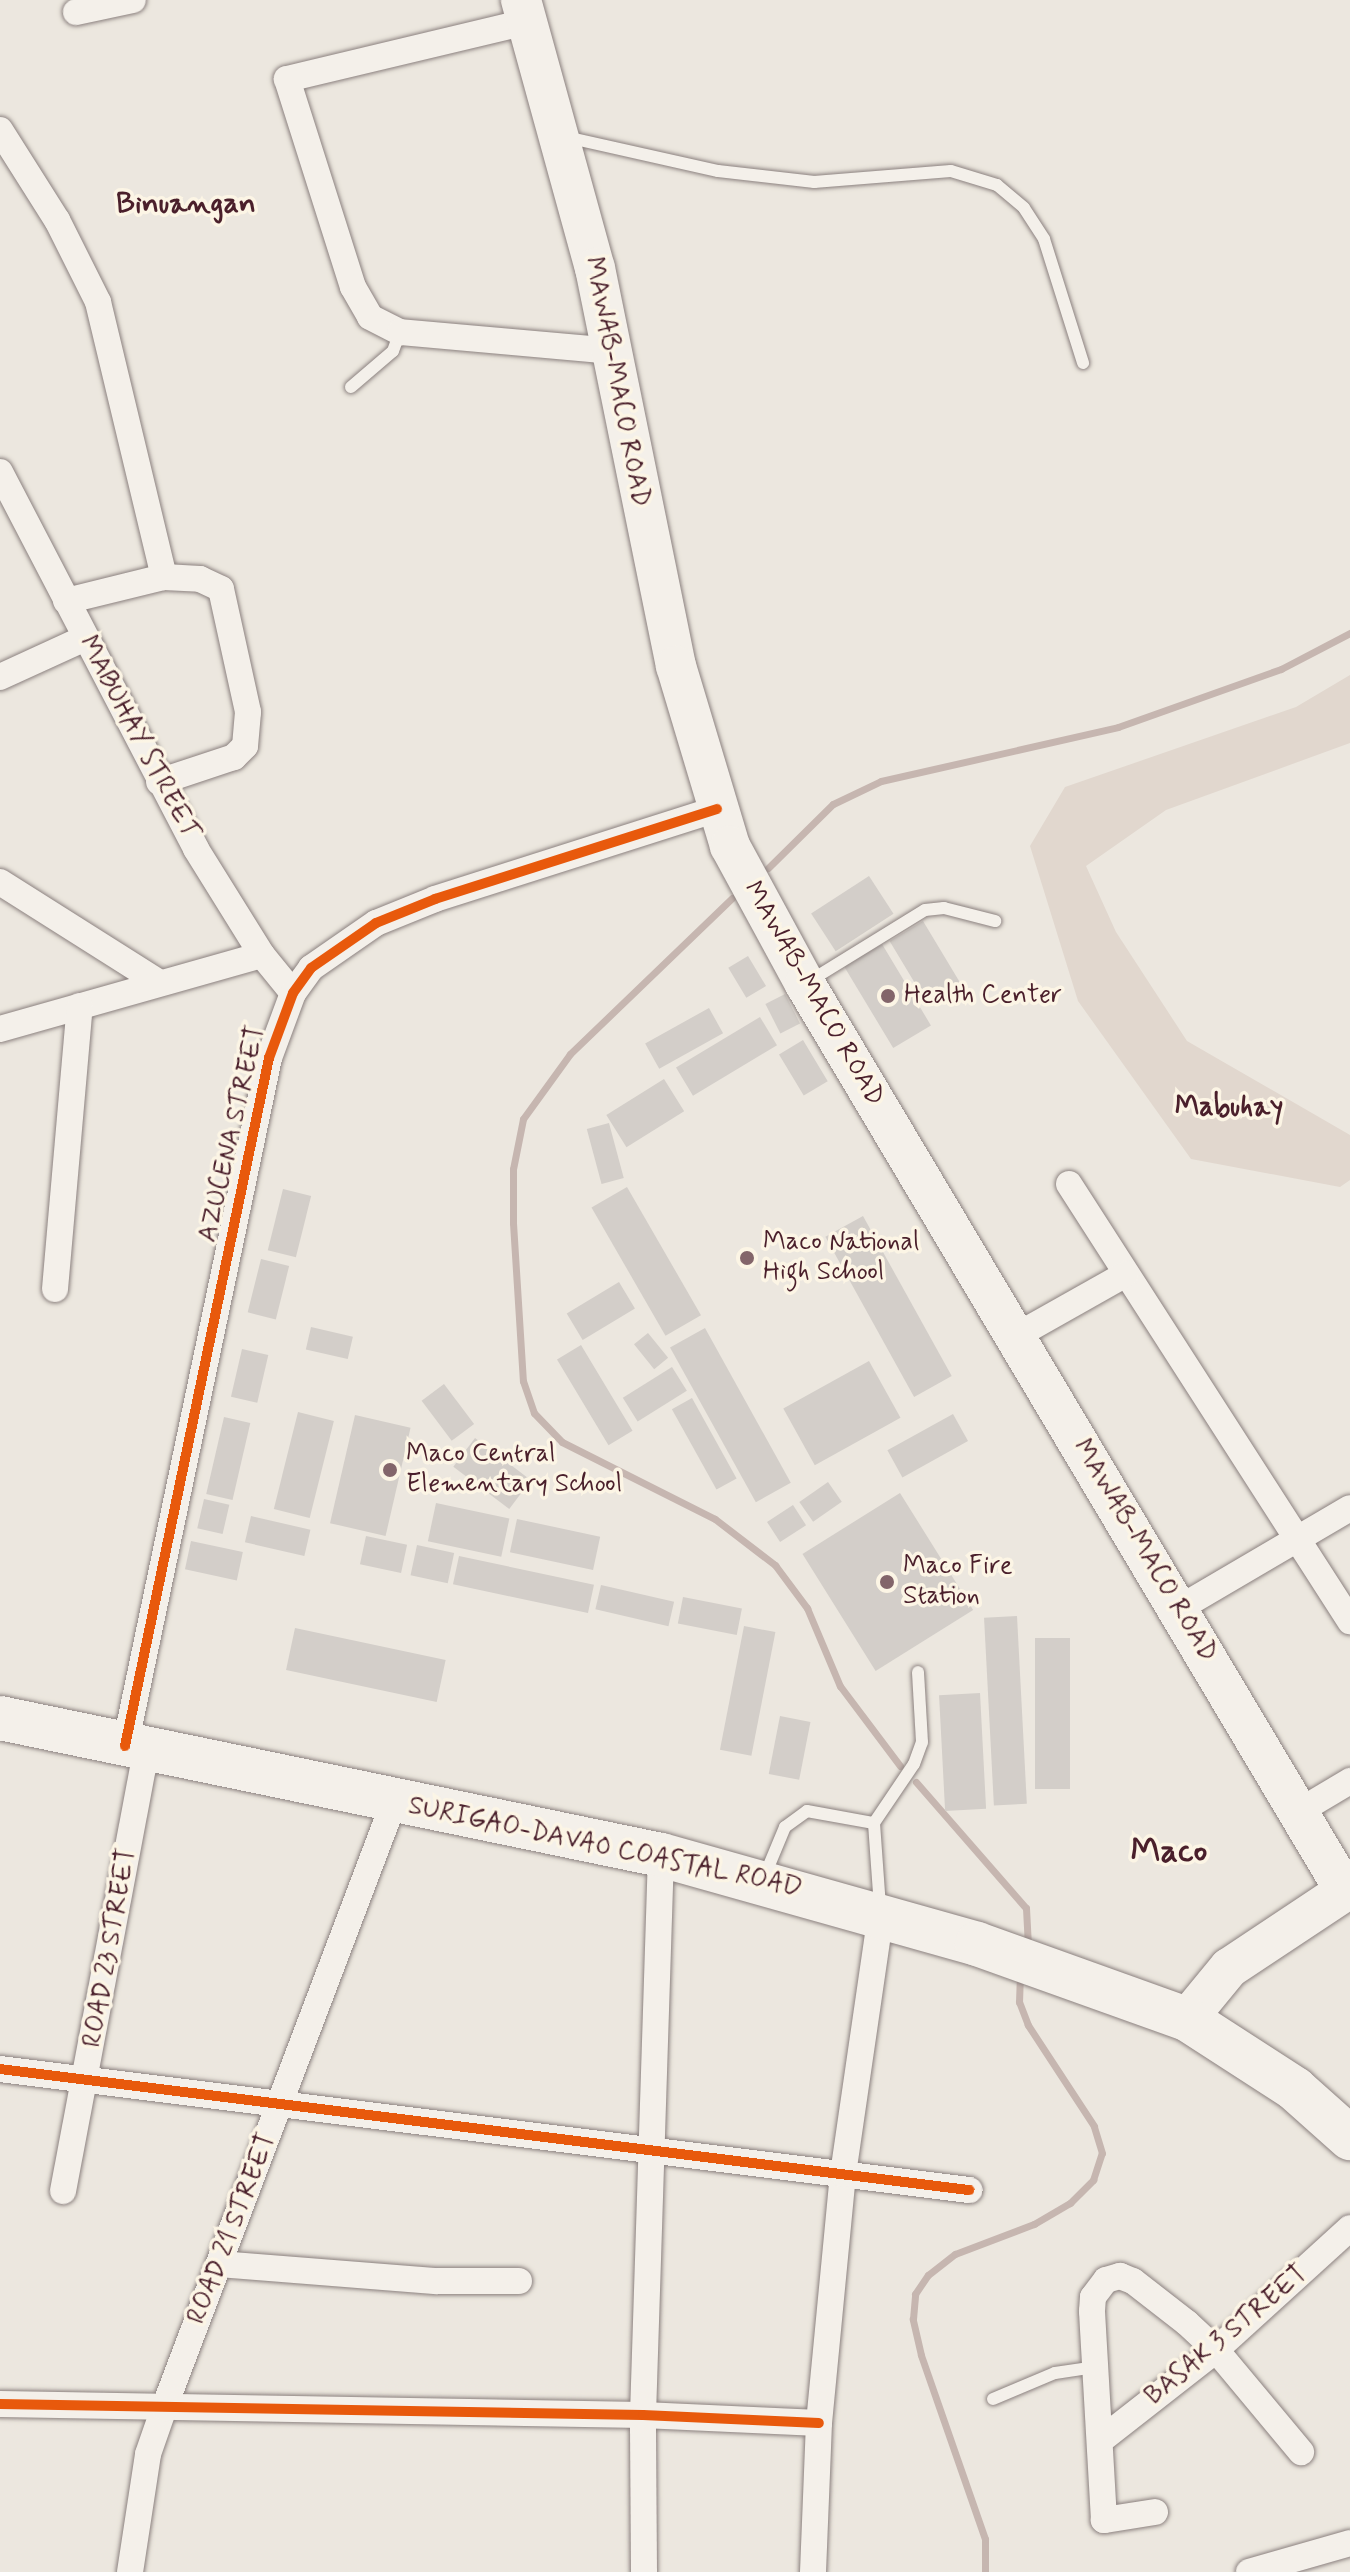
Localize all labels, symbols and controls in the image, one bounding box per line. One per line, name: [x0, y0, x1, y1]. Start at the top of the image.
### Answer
district label: Binuangan: [116, 186, 256, 222]
street label: MAWAB-MACO ROAD: [577, 255, 655, 509]
street label: MABUHAY STREET: [71, 630, 205, 846]
street label: MAWAB-MACO ROAD: [737, 877, 889, 1111]
place label: Health Center: [904, 980, 1062, 1012]
marker: Health Center: [879, 987, 897, 1005]
street label: AZUCENA STREET: [193, 1023, 273, 1245]
district label: Mabuhay: [1175, 1091, 1283, 1125]
place label: Maco National High School: [763, 1227, 918, 1288]
marker: Maco National High School: [738, 1249, 756, 1267]
street label: MAWAB-MACO ROAD: [1066, 1435, 1222, 1667]
place label: Maco Central Elementary School: [406, 1439, 622, 1500]
marker: Maco Central Elementary School: [381, 1461, 399, 1479]
place label: Maco Fire Station: [903, 1551, 1011, 1612]
marker: Maco Fire Station: [878, 1573, 896, 1591]
street label: SURIGAO-DAVAO COASTAL ROAD: [406, 1791, 804, 1905]
district label: Maco: [1131, 1832, 1207, 1872]
street label: ROAD 23 STREET: [78, 1846, 144, 2050]
street label: ROAD 21 STREET: [182, 2129, 284, 2329]
street label: BASAK 3 STREET: [1140, 2259, 1314, 2413]

